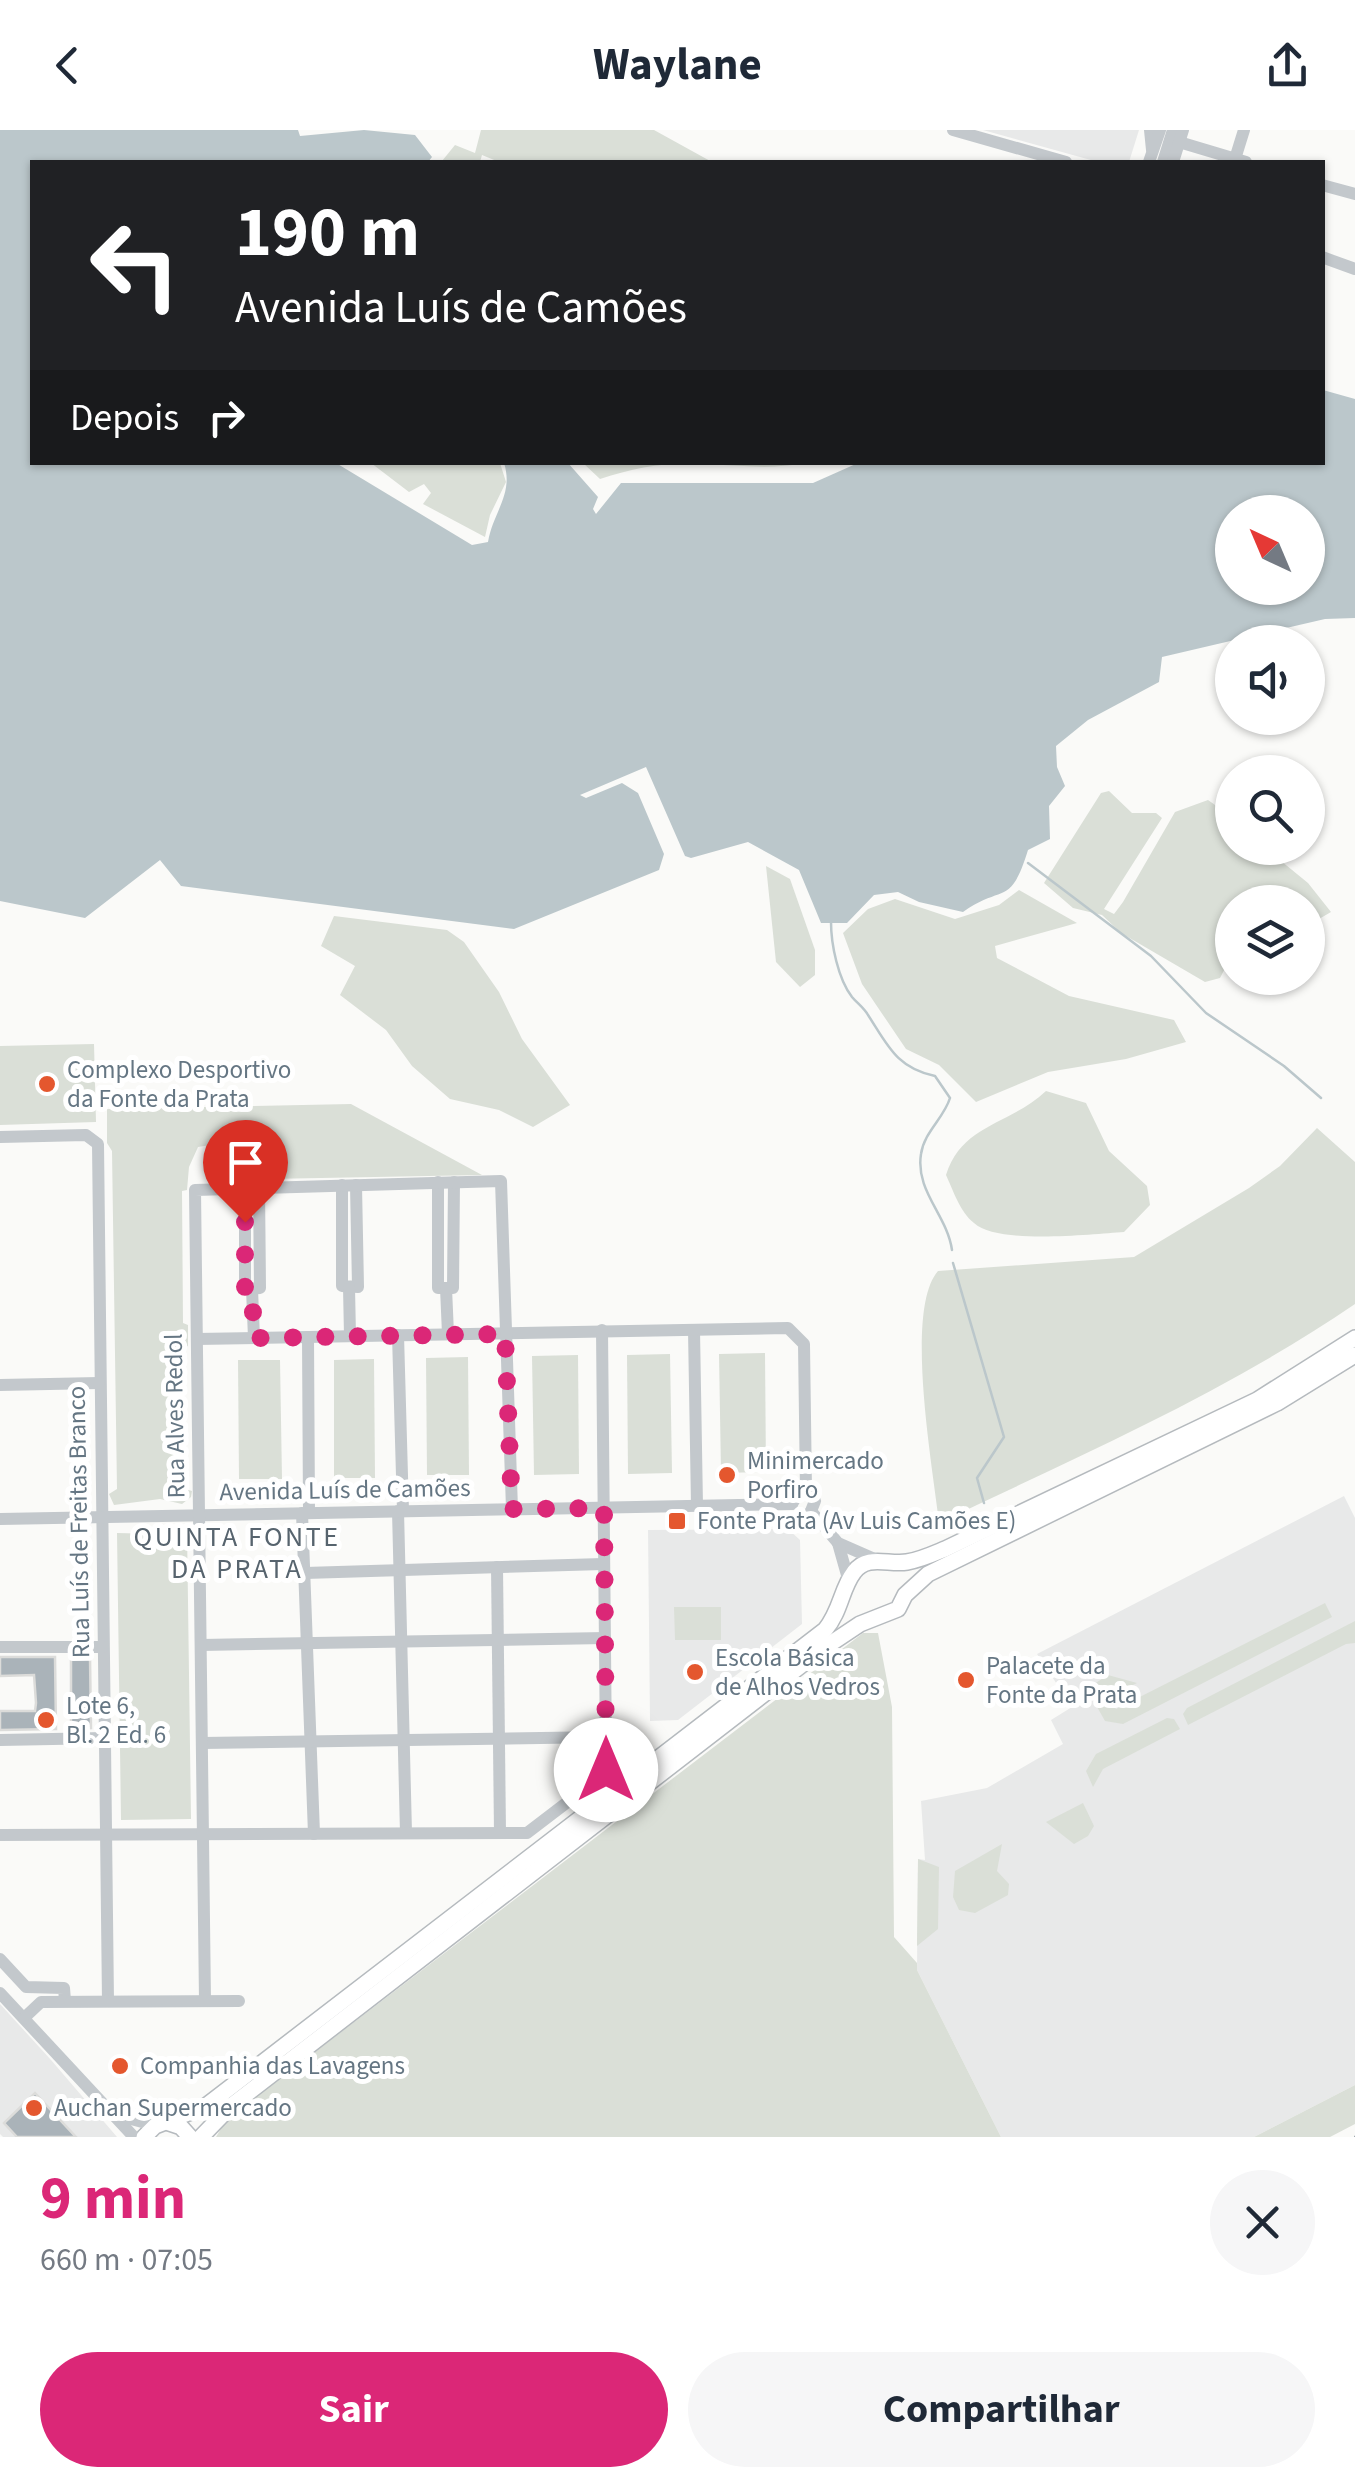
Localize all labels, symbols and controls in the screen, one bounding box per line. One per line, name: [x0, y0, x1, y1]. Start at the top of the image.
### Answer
text: Waylane: [593, 33, 762, 97]
icon: back: [40, 38, 95, 93]
icon: share: [1260, 38, 1315, 93]
text: 190 m: [235, 183, 420, 283]
icon: left: [70, 200, 200, 330]
text: Avenida Luís de Camões: [235, 276, 687, 340]
icon: right: [199, 390, 254, 445]
text: Depois: [70, 391, 179, 445]
north arrow: [1215, 495, 1325, 605]
map controls: [1215, 495, 1325, 995]
button: sound: [1215, 625, 1325, 735]
button: search: [1215, 755, 1325, 865]
button: layers: [1215, 885, 1325, 995]
place label: Complexo Desportivo da Fonte da Prata: [67, 1052, 291, 1117]
marker: Complexo Desportivo da Fonte da Prata: [36, 1073, 58, 1095]
pin: [203, 1120, 288, 1223]
icon: arrive: [218, 1135, 273, 1190]
street label: Rua Alves Redol: [156, 1333, 194, 1499]
street label: Rua Luís de Freitas Branco: [59, 1386, 99, 1658]
place label: Minimercado Porfiro: [747, 1443, 884, 1508]
marker: Minimercado Porfiro: [716, 1464, 738, 1486]
street label: Avenida Luís de Camões: [219, 1470, 471, 1510]
place label: Fonte Prata (Av Luis Camões E): [697, 1503, 1016, 1539]
marker: Fonte Prata (Av Luis Camões E): [666, 1510, 688, 1532]
district label: QUINTA FONTE DA PRATA: [134, 1517, 340, 1589]
place label: Escola Básica de Alhos Vedros: [715, 1640, 880, 1705]
place label: Palacete da Fonte da Prata: [986, 1648, 1137, 1713]
marker: Escola Básica de Alhos Vedros: [684, 1661, 706, 1683]
marker: Palacete da Fonte da Prata: [955, 1669, 977, 1691]
place label: Lote 6, Bl. 2 Ed. 6: [66, 1688, 166, 1753]
marker: Lote 6, Bl. 2 Ed. 6: [35, 1709, 57, 1731]
position arrow: [554, 1718, 658, 1822]
place label: Companhia das Lavagens: [140, 2048, 405, 2084]
marker: Companhia das Lavagens: [109, 2055, 131, 2077]
place label: Auchan Supermercado: [54, 2090, 292, 2126]
marker: Auchan Supermercado: [23, 2097, 45, 2119]
text: 9 min: [40, 2157, 186, 2242]
button: close: [1210, 2170, 1315, 2275]
text: 660 m · 07:05: [40, 2237, 213, 2283]
button: Sair: [40, 2352, 668, 2467]
button: Compartilhar: [688, 2352, 1315, 2467]

